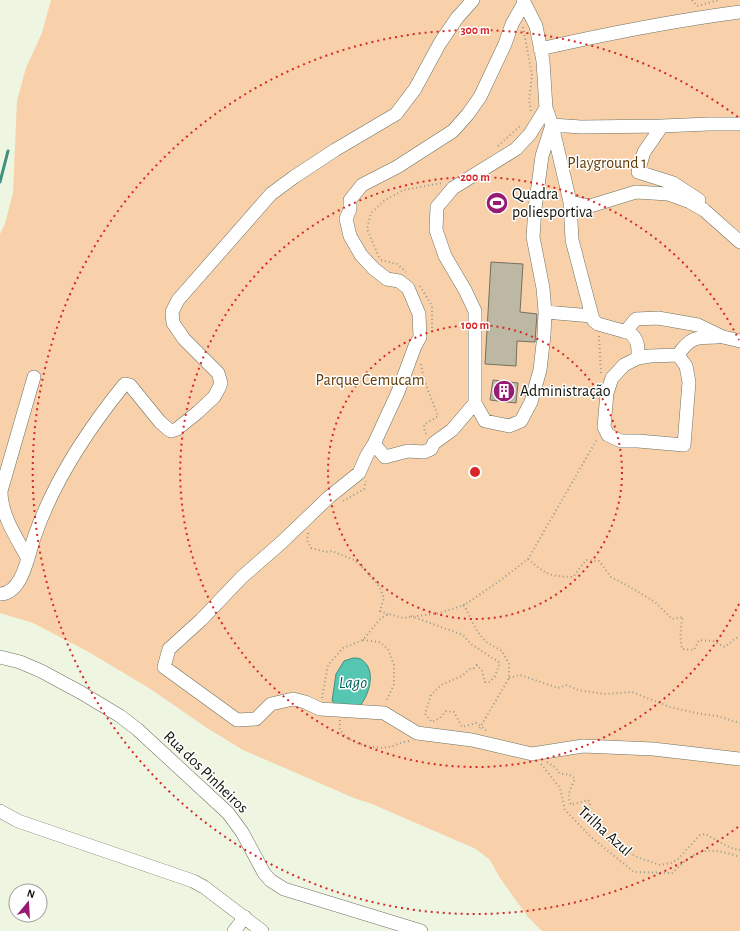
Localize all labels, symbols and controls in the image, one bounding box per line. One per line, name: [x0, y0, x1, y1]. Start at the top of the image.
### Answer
text: 300 m: [460, 24, 490, 36]
park label: Playground 1: [567, 155, 647, 172]
text: 200 m: [460, 171, 490, 183]
place label: Quadra poliesportiva: [512, 186, 593, 220]
sports icon: Quadra poliesportiva: [484, 190, 510, 216]
text: 100 m: [461, 319, 489, 331]
park label: Parque Cemucam: [316, 372, 424, 388]
building icon: Administração: [491, 378, 517, 404]
place label: Administração: [520, 383, 611, 399]
centre of rings: [468, 465, 482, 479]
water label: Lago: [339, 674, 367, 691]
street label: Rua dos Pinheiros: [161, 728, 251, 816]
street label: Trilha Azul: [575, 803, 635, 859]
north arrow: [8, 883, 48, 923]
text: N: [26, 888, 36, 900]

